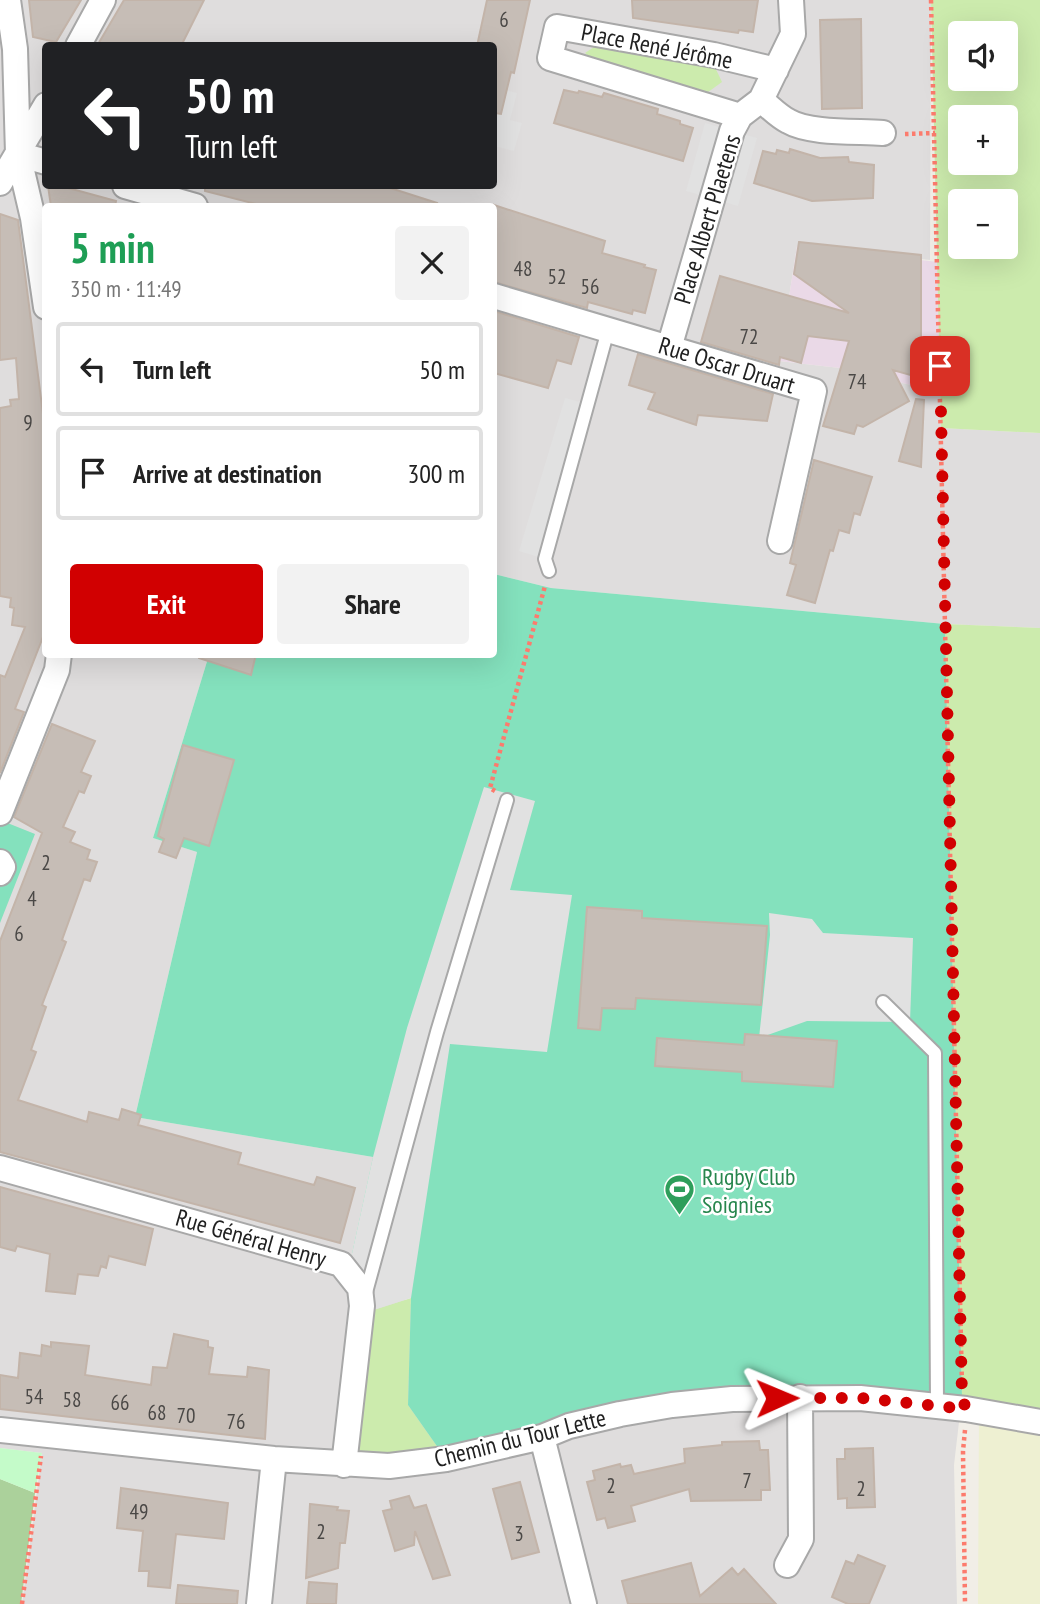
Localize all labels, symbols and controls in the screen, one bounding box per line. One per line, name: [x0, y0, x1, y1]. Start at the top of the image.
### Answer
house number: 6: [499, 6, 509, 33]
street label: Place René Jérôme: [579, 16, 735, 76]
map controls: [948, 21, 1018, 259]
button: sound: [948, 21, 1018, 91]
text: 50 m: [185, 63, 274, 127]
icon: left: [70, 70, 161, 161]
button: +: [948, 105, 1018, 175]
text: Turn left: [185, 125, 277, 167]
street label: Place Albert Plaetens: [667, 131, 747, 307]
button: −: [948, 189, 1018, 259]
text: 5 min: [70, 220, 155, 275]
button: close: [395, 226, 469, 300]
house number: 48: [514, 255, 532, 282]
house number: 52: [548, 263, 566, 290]
house number: 56: [581, 273, 599, 300]
text: 350 m · 11:49: [70, 274, 182, 303]
house number: 72: [740, 323, 758, 350]
street label: Rue Oscar Druart: [655, 330, 799, 401]
pin: [910, 336, 970, 396]
icon: arrive: [921, 347, 959, 385]
icon: left: [74, 350, 112, 388]
text: Turn left: [133, 353, 211, 386]
text: 50 m: [419, 353, 465, 386]
house number: 74: [848, 368, 867, 395]
house number: 9: [23, 409, 33, 436]
icon: arrive: [74, 454, 112, 492]
text: Arrive at destination: [133, 457, 322, 490]
text: 300 m: [407, 457, 465, 490]
button: Exit: [70, 564, 263, 644]
button: Share: [277, 564, 469, 644]
house number: 2: [41, 849, 51, 876]
house number: 4: [27, 885, 37, 912]
house number: 6: [14, 920, 24, 947]
place label: Rugby Club Soignies: [702, 1161, 795, 1220]
sports icon: Rugby Club Soignies: [662, 1173, 696, 1217]
street label: Rue Général Henry: [172, 1202, 330, 1274]
position arrow: [740, 1361, 814, 1435]
house number: 54: [25, 1383, 44, 1410]
house number: 58: [63, 1386, 81, 1413]
house number: 66: [111, 1389, 129, 1416]
house number: 68: [148, 1399, 166, 1426]
house number: 70: [177, 1402, 195, 1429]
street label: Chemin du Tour Lette: [431, 1402, 609, 1474]
house number: 76: [227, 1408, 245, 1435]
house number: 7: [742, 1467, 752, 1494]
house number: 2: [606, 1472, 616, 1499]
house number: 2: [856, 1475, 866, 1502]
house number: 49: [130, 1498, 148, 1525]
house number: 2: [316, 1518, 326, 1545]
house number: 3: [514, 1520, 524, 1547]

